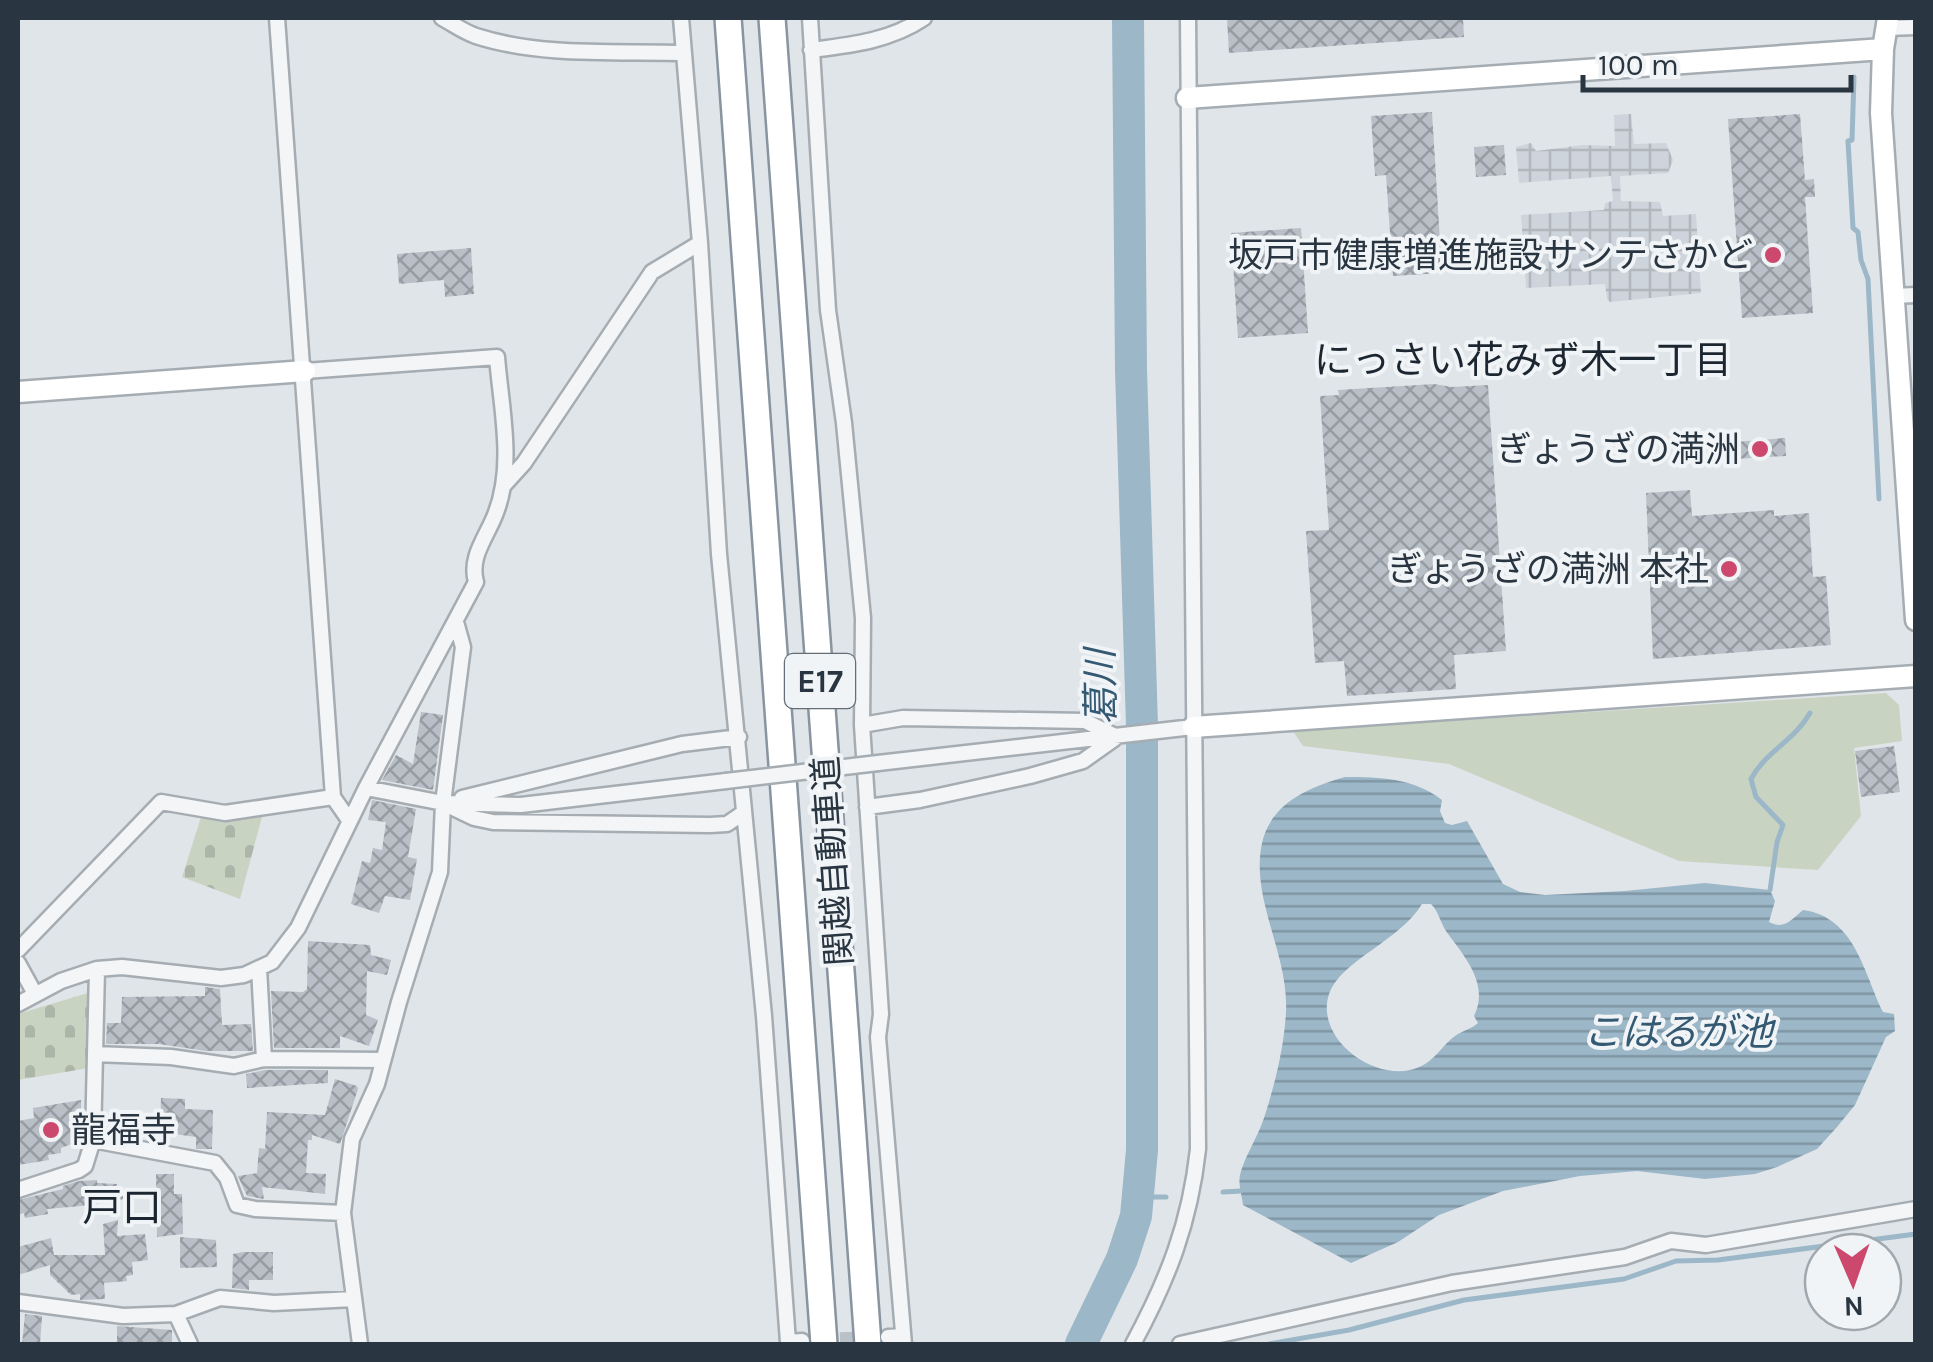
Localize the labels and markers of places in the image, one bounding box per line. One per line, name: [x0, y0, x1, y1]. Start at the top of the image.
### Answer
place label: 坂戸市健康増進施設サンテさかど: [1228, 235, 1753, 276]
marker: 坂戸市健康増進施設サンテさかど: [1762, 244, 1784, 266]
place label: ぎょうざの満洲: [1497, 429, 1740, 470]
marker: ぎょうざの満洲: [1749, 438, 1771, 460]
place label: ぎょうざの満洲 本社: [1387, 549, 1709, 590]
marker: ぎょうざの満洲 本社: [1718, 558, 1740, 580]
place label: 龍福寺: [71, 1110, 176, 1151]
marker: 龍福寺: [40, 1119, 62, 1141]

